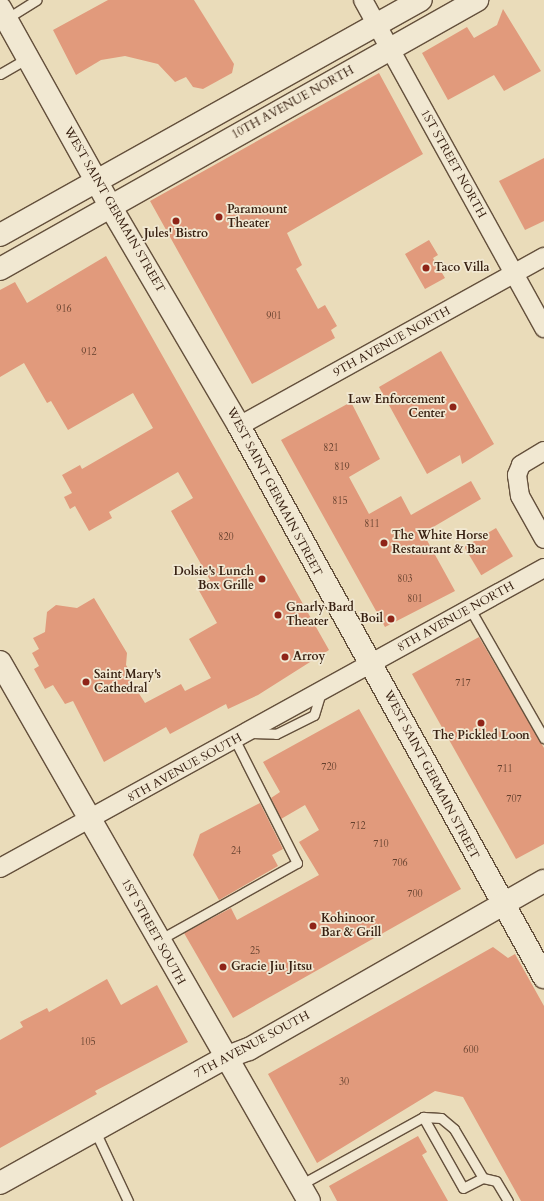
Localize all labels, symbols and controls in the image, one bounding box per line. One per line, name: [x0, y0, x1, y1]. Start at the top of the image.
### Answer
street label: 10TH AVENUE NORTH: [229, 63, 357, 143]
street label: 1ST STREET NORTH: [417, 107, 489, 221]
street label: WEST SAINT GERMAIN STREET: [61, 125, 167, 295]
place label: Paramount Theater: [227, 203, 287, 231]
marker: Paramount Theater: [214, 212, 224, 222]
marker: Jules' Bistro: [171, 216, 181, 226]
place label: Jules' Bistro: [144, 227, 208, 241]
place label: Taco Villa: [434, 261, 489, 275]
marker: Taco Villa: [421, 263, 431, 273]
house number: 916: [56, 304, 72, 316]
street label: 9TH AVENUE NORTH: [331, 304, 453, 380]
house number: 901: [266, 311, 282, 323]
house number: 912: [81, 347, 97, 359]
place label: Law Enforcement Center: [348, 393, 445, 421]
marker: Law Enforcement Center: [448, 402, 458, 412]
street label: WEST SAINT GERMAIN STREET: [223, 405, 325, 579]
house number: 821: [323, 443, 339, 455]
house number: 819: [334, 462, 350, 474]
house number: 815: [332, 496, 348, 508]
house number: 811: [364, 519, 380, 531]
place label: The White Horse Restaurant & Bar: [392, 529, 488, 557]
house number: 820: [218, 532, 234, 544]
marker: The White Horse Restaurant & Bar: [379, 538, 389, 548]
place label: Dolsie's Lunch Box Grille: [173, 565, 254, 593]
marker: Dolsie's Lunch Box Grille: [257, 574, 267, 584]
house number: 803: [397, 574, 413, 586]
street label: 8TH AVENUE NORTH: [395, 579, 517, 655]
house number: 801: [407, 594, 423, 606]
place label: Gnarly Bard Theater: [286, 601, 354, 629]
marker: Gnarly Bard Theater: [273, 610, 283, 620]
place label: Boil: [360, 612, 383, 626]
marker: Boil: [386, 614, 396, 624]
place label: Arroy: [293, 650, 325, 664]
marker: Arroy: [280, 652, 290, 662]
place label: Saint Mary's Cathedral: [94, 668, 161, 696]
marker: Saint Mary's Cathedral: [81, 677, 91, 687]
house number: 717: [455, 678, 471, 690]
street label: WEST SAINT GERMAIN STREET: [380, 688, 482, 862]
marker: The Pickled Loon: [476, 718, 486, 728]
place label: The Pickled Loon: [432, 729, 530, 743]
street label: 8TH AVENUE SOUTH: [125, 731, 245, 805]
house number: 720: [321, 762, 337, 774]
house number: 711: [497, 764, 513, 776]
house number: 707: [506, 794, 522, 806]
house number: 712: [350, 821, 366, 833]
house number: 710: [373, 839, 389, 851]
house number: 24: [231, 846, 241, 858]
house number: 706: [392, 858, 408, 870]
street label: 1ST STREET SOUTH: [118, 876, 188, 988]
house number: 700: [407, 889, 423, 901]
place label: Kohinoor Bar & Grill: [321, 912, 381, 940]
marker: Kohinoor Bar & Grill: [308, 921, 318, 931]
house number: 25: [250, 946, 260, 958]
place label: Gracie Jiu Jitsu: [231, 960, 313, 974]
marker: Gracie Jiu Jitsu: [218, 962, 228, 972]
street label: 7TH AVENUE SOUTH: [192, 1008, 312, 1082]
house number: 105: [80, 1037, 96, 1049]
house number: 600: [463, 1045, 479, 1057]
house number: 30: [339, 1077, 349, 1089]

